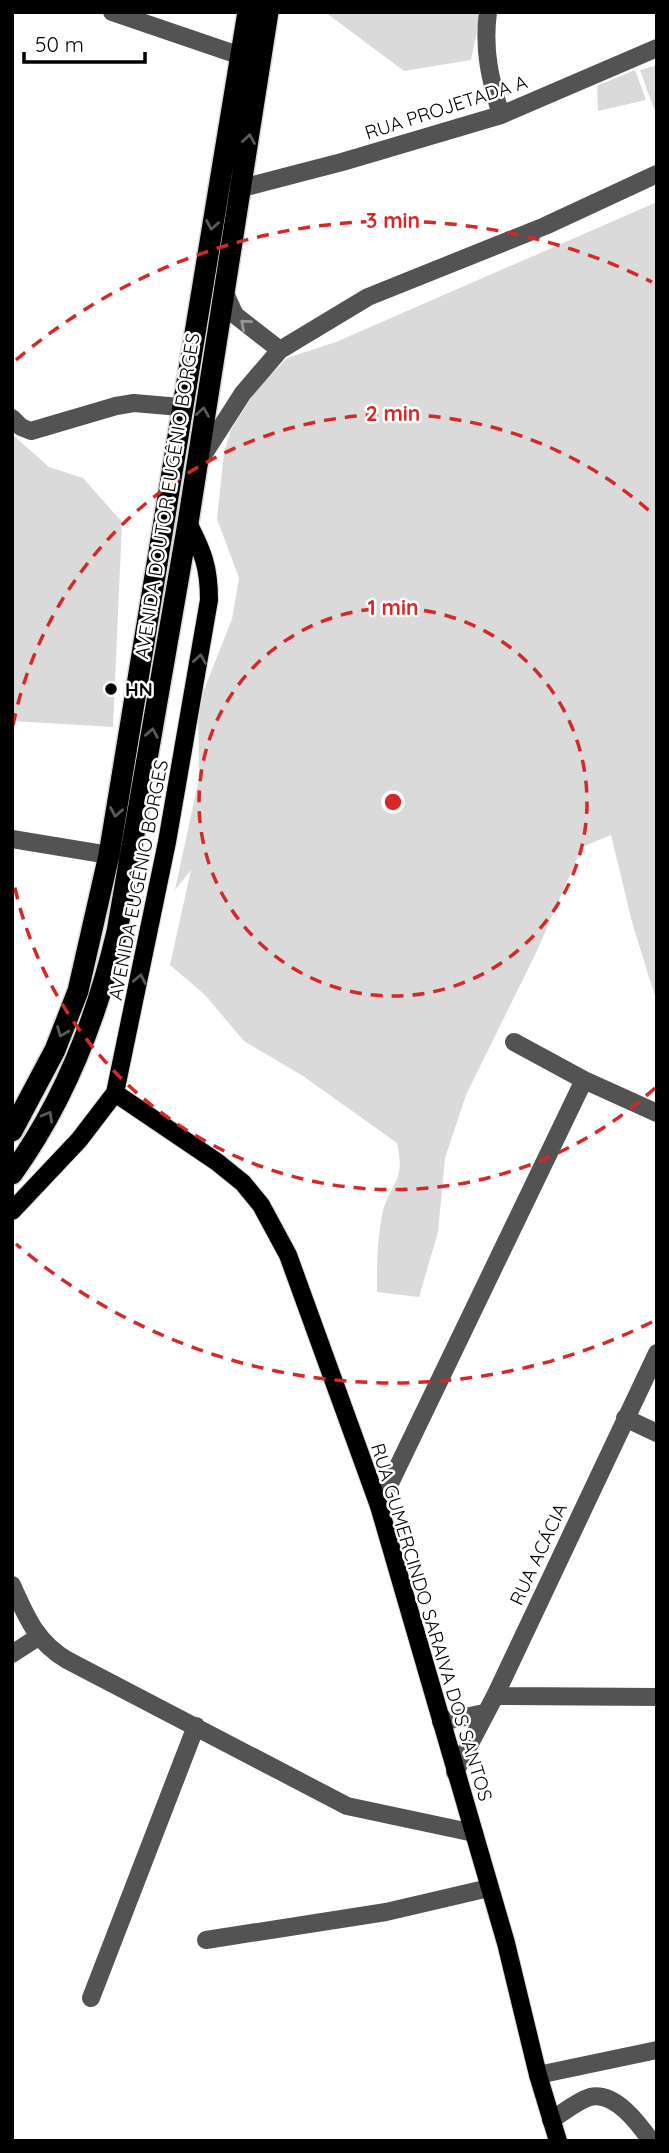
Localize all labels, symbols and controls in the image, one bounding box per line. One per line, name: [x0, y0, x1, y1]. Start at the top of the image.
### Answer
scale bar: [24, 21, 145, 65]
text: 50 m: [35, 31, 84, 57]
street label: RUA PROJETADA A: [362, 69, 530, 145]
one-way arrow: [241, 133, 256, 145]
text: 3 min: [366, 207, 420, 233]
one-way arrow: [205, 219, 220, 230]
one-way arrow: [241, 320, 254, 332]
street label: AVENIDA DOUTOR EUGÊNIO BORGES: [129, 331, 205, 661]
text: 2 min: [366, 400, 420, 426]
one-way arrow: [196, 406, 211, 418]
text: 1 min: [368, 594, 418, 620]
one-way arrow: [192, 653, 207, 665]
place label: HN: [125, 677, 153, 701]
marker: HN: [103, 681, 119, 697]
one-way arrow: [144, 727, 159, 739]
street label: AVENIDA EUGÊNIO BORGES: [103, 758, 173, 1002]
centre of rings: [381, 790, 405, 814]
one-way arrow: [109, 806, 124, 818]
one-way arrow: [131, 973, 146, 985]
one-way arrow: [57, 1025, 71, 1037]
one-way arrow: [39, 1110, 52, 1123]
street label: RUA GUMERCINDO SARAIVA DOS SANTOS: [366, 1440, 498, 1804]
street label: RUA ACÁCIA: [504, 1499, 572, 1609]

